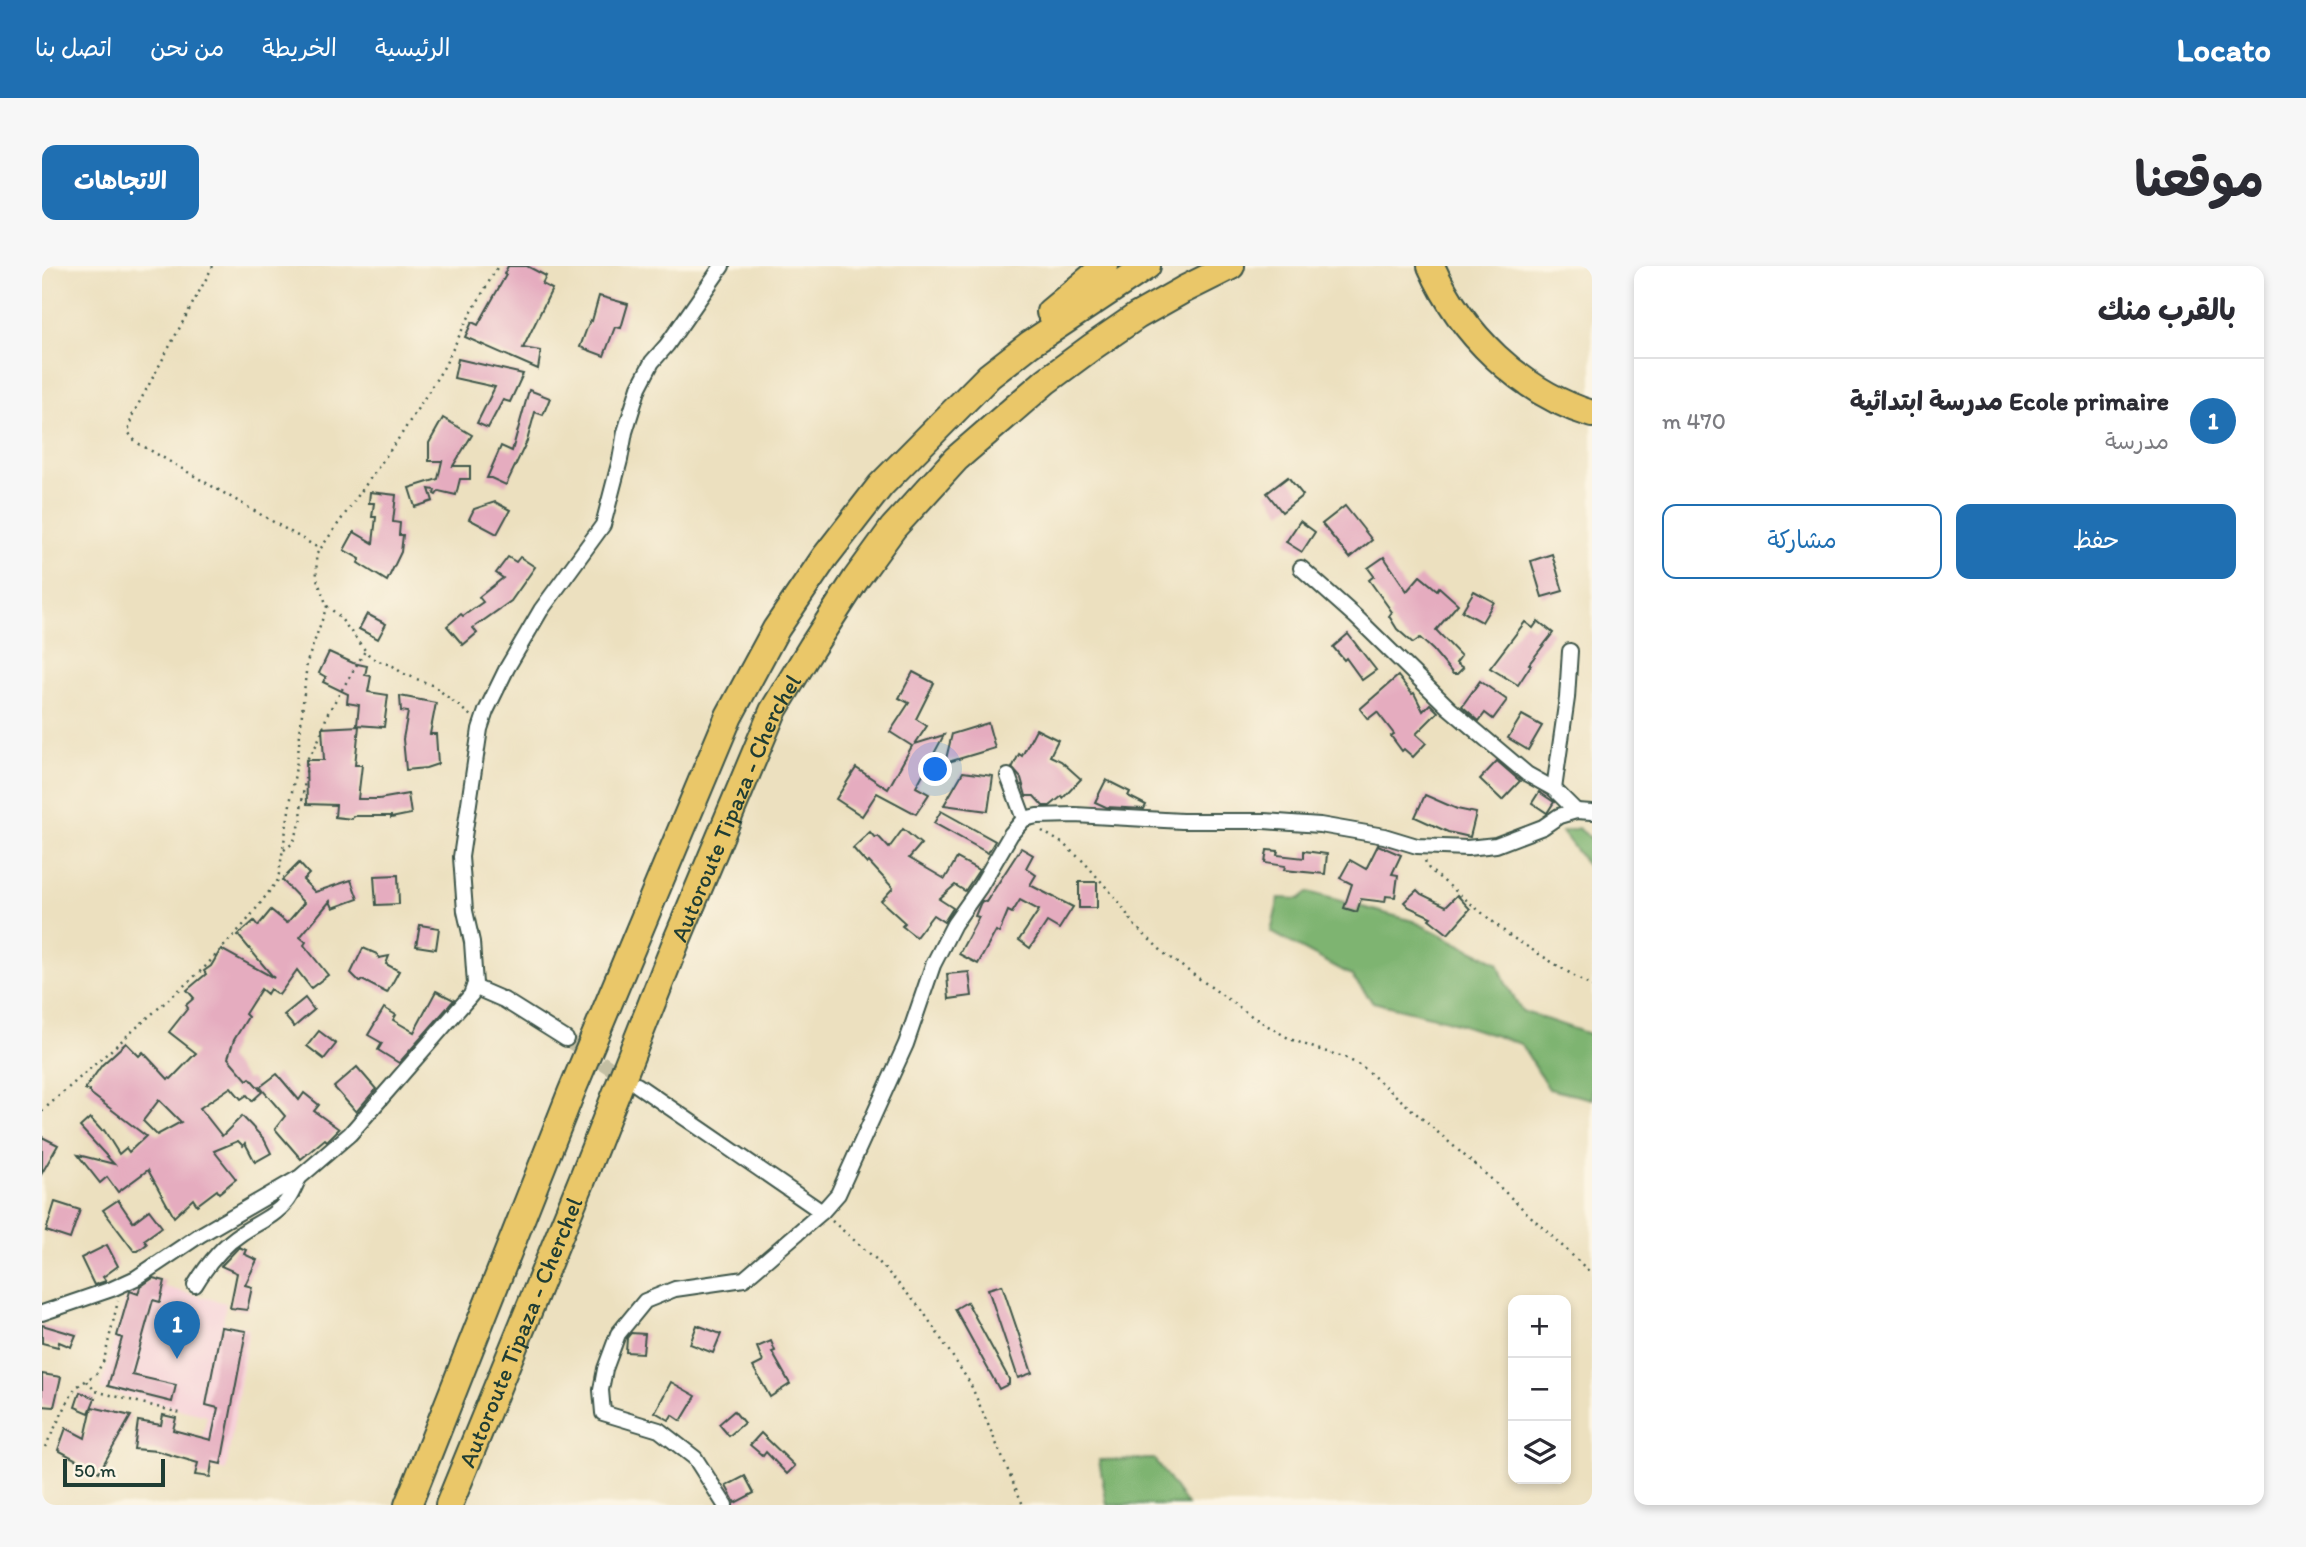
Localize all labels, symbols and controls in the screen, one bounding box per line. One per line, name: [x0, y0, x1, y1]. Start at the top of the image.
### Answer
text: Locato: [2177, 30, 2271, 69]
text: اتصل بنا: [35, 33, 112, 62]
text: من نحن: [150, 33, 224, 62]
text: الخريطة: [262, 33, 337, 62]
text: الرئيسية: [375, 33, 450, 62]
button: الاتجاهات: [42, 145, 199, 220]
text: موقعنا: [2134, 149, 2264, 208]
text: بالقرب منك: [2098, 291, 2236, 328]
text: Ecole primaire مدرسة ابتدائية: [1850, 385, 2169, 417]
text: 470 m: [1662, 407, 1726, 435]
text: 1: [2208, 407, 2218, 435]
text: مدرسة: [2105, 427, 2169, 455]
button: مشاركة: [1662, 504, 1942, 579]
button: حفظ: [1956, 504, 2236, 579]
street label: Autoroute Tipaza - Cherchel: [664, 668, 807, 946]
your location: [918, 752, 952, 786]
street label: Autoroute Tipaza - Cherchel: [452, 1192, 588, 1471]
map controls: [1508, 1295, 1571, 1484]
button: +: [1508, 1295, 1571, 1358]
pin: 1: [154, 1301, 200, 1359]
button: −: [1508, 1358, 1571, 1421]
button: layers: [1508, 1421, 1571, 1484]
scale bar: [63, 1456, 164, 1488]
text: 50 m: [74, 1459, 116, 1482]

